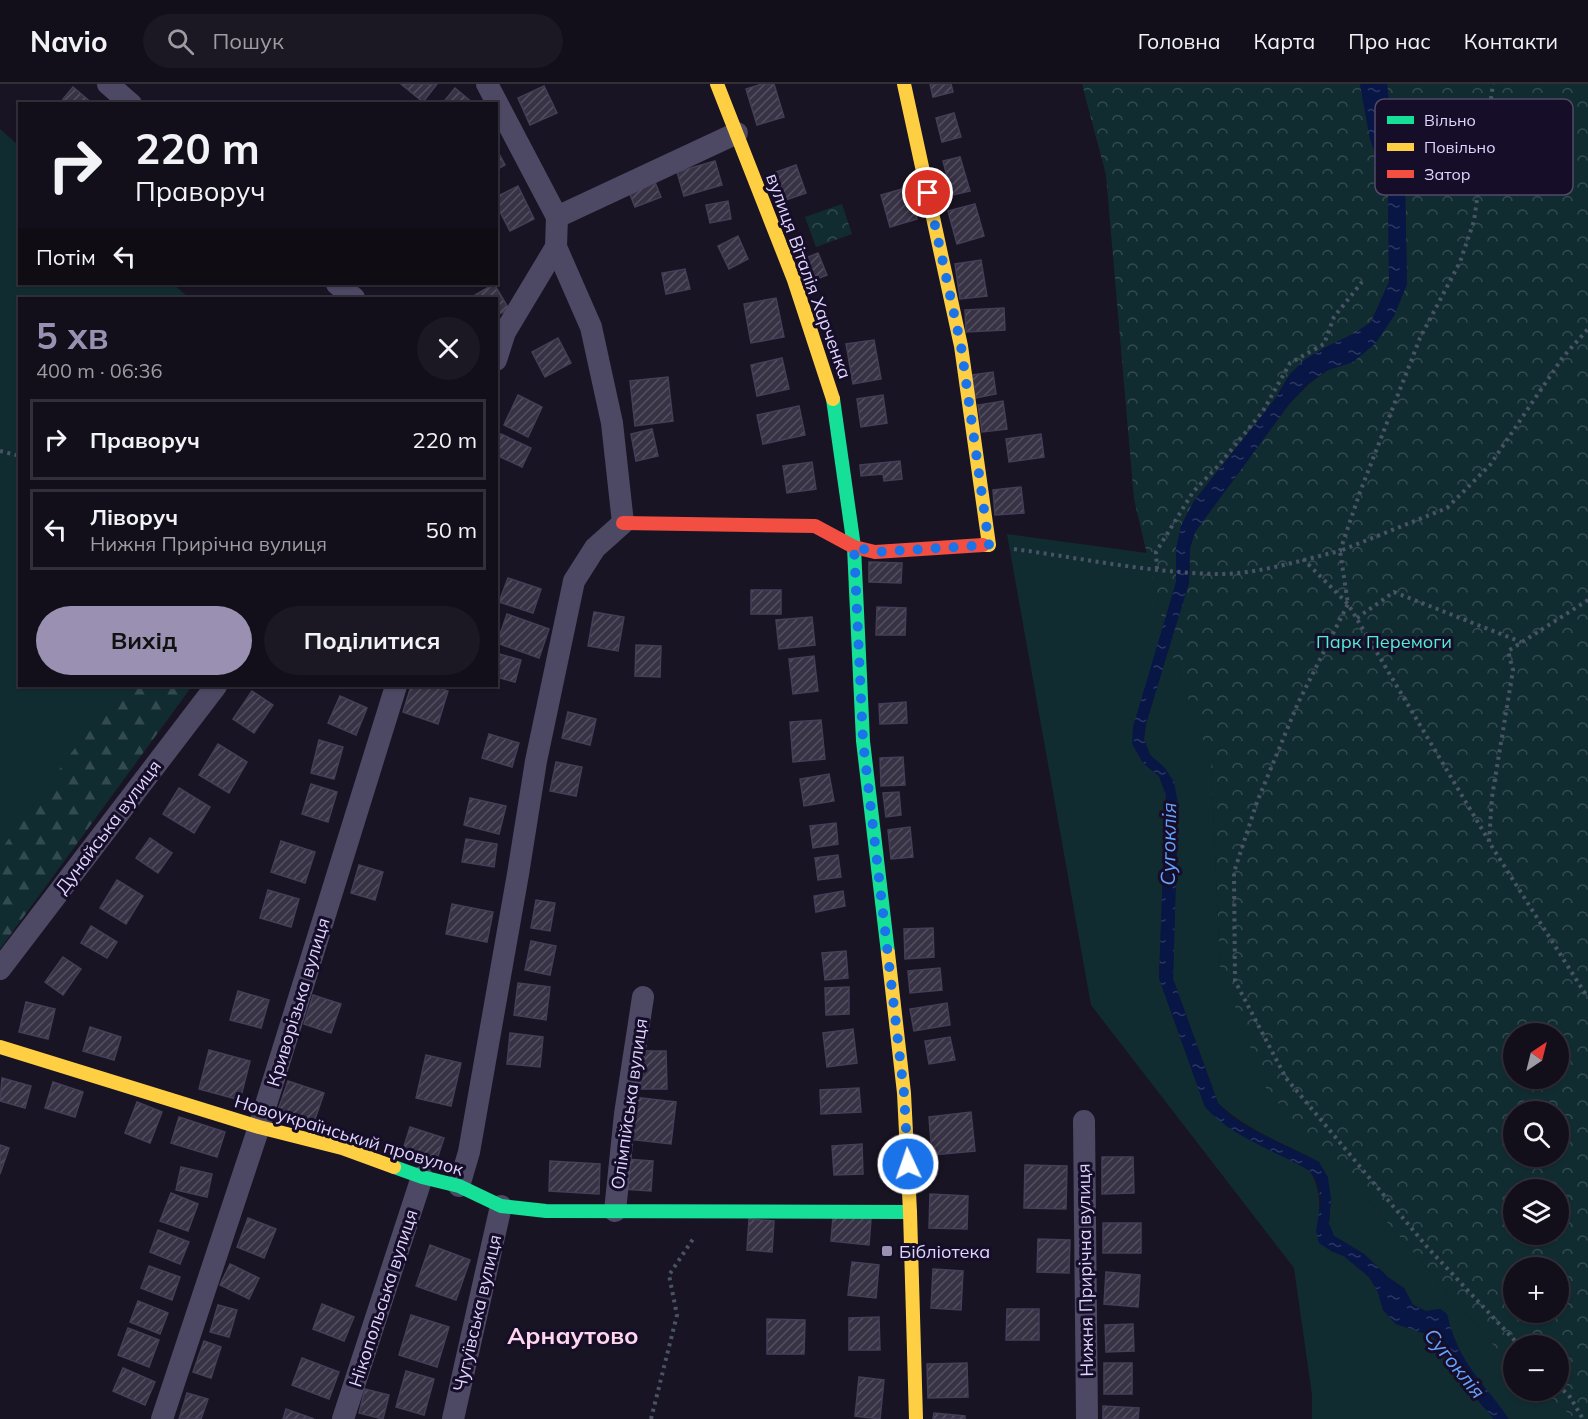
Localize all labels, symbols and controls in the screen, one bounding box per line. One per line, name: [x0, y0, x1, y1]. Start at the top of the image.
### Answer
search box: [143, 14, 563, 68]
text: Navio: [30, 24, 107, 59]
icon: search: [164, 25, 197, 58]
text: Пошук: [212, 27, 284, 55]
text: Головна: [1138, 28, 1221, 54]
text: Карта: [1254, 28, 1315, 54]
text: Про нас: [1348, 28, 1431, 54]
text: Контакти: [1464, 28, 1558, 54]
legend: [1375, 99, 1573, 195]
text: Вільно: [1424, 110, 1476, 130]
text: 220 m: [135, 122, 260, 175]
icon: right: [36, 126, 114, 204]
text: Повільно: [1424, 137, 1495, 157]
text: Затор: [1424, 164, 1471, 184]
pin: [902, 167, 953, 218]
street label: вулиця Віталія Харченка: [761, 170, 857, 382]
text: Праворуч: [135, 174, 265, 208]
icon: arrive: [911, 176, 944, 209]
icon: left: [108, 240, 141, 273]
text: Потім: [36, 243, 96, 271]
text: 5 хв: [36, 313, 109, 358]
button: close: [417, 317, 480, 380]
text: 400 m · 06:36: [36, 358, 162, 383]
icon: right: [39, 423, 72, 456]
text: Праворуч: [90, 426, 200, 454]
text: 220 m: [412, 426, 477, 454]
text: Ліворуч: [90, 503, 178, 531]
icon: left: [39, 513, 72, 546]
text: 50 m: [426, 516, 477, 544]
text: Нижня Прирічна вулиця: [90, 531, 327, 556]
button: Вихід: [36, 606, 252, 675]
button: Поділитися: [264, 606, 480, 675]
park label: Парк Перемоги: [1316, 630, 1452, 653]
street label: Дунайська вулиця: [50, 755, 166, 899]
water label: Сугоклія: [1155, 802, 1181, 886]
street label: Криворізька вулиця: [261, 915, 335, 1089]
street label: Олімпійська вулиця: [606, 1017, 652, 1191]
north arrow: [1503, 1023, 1569, 1089]
map controls: [1503, 1023, 1569, 1401]
street label: Новоукраїнський провулок: [232, 1089, 467, 1181]
button: search: [1503, 1101, 1569, 1167]
position arrow: [876, 1132, 940, 1196]
street label: Нижня Прирічна вулиця: [1072, 1163, 1098, 1377]
button: layers: [1503, 1179, 1569, 1245]
street label: Нікопольська вулиця: [343, 1206, 423, 1390]
street label: Чугуївська вулиця: [448, 1232, 506, 1394]
place label: Бібліотека: [899, 1240, 990, 1263]
marker: Бібліотека: [880, 1244, 894, 1258]
button: +: [1503, 1257, 1569, 1323]
district label: Арнаутово: [507, 1320, 639, 1350]
water label: Сугоклія: [1419, 1323, 1491, 1403]
button: −: [1503, 1335, 1569, 1401]

